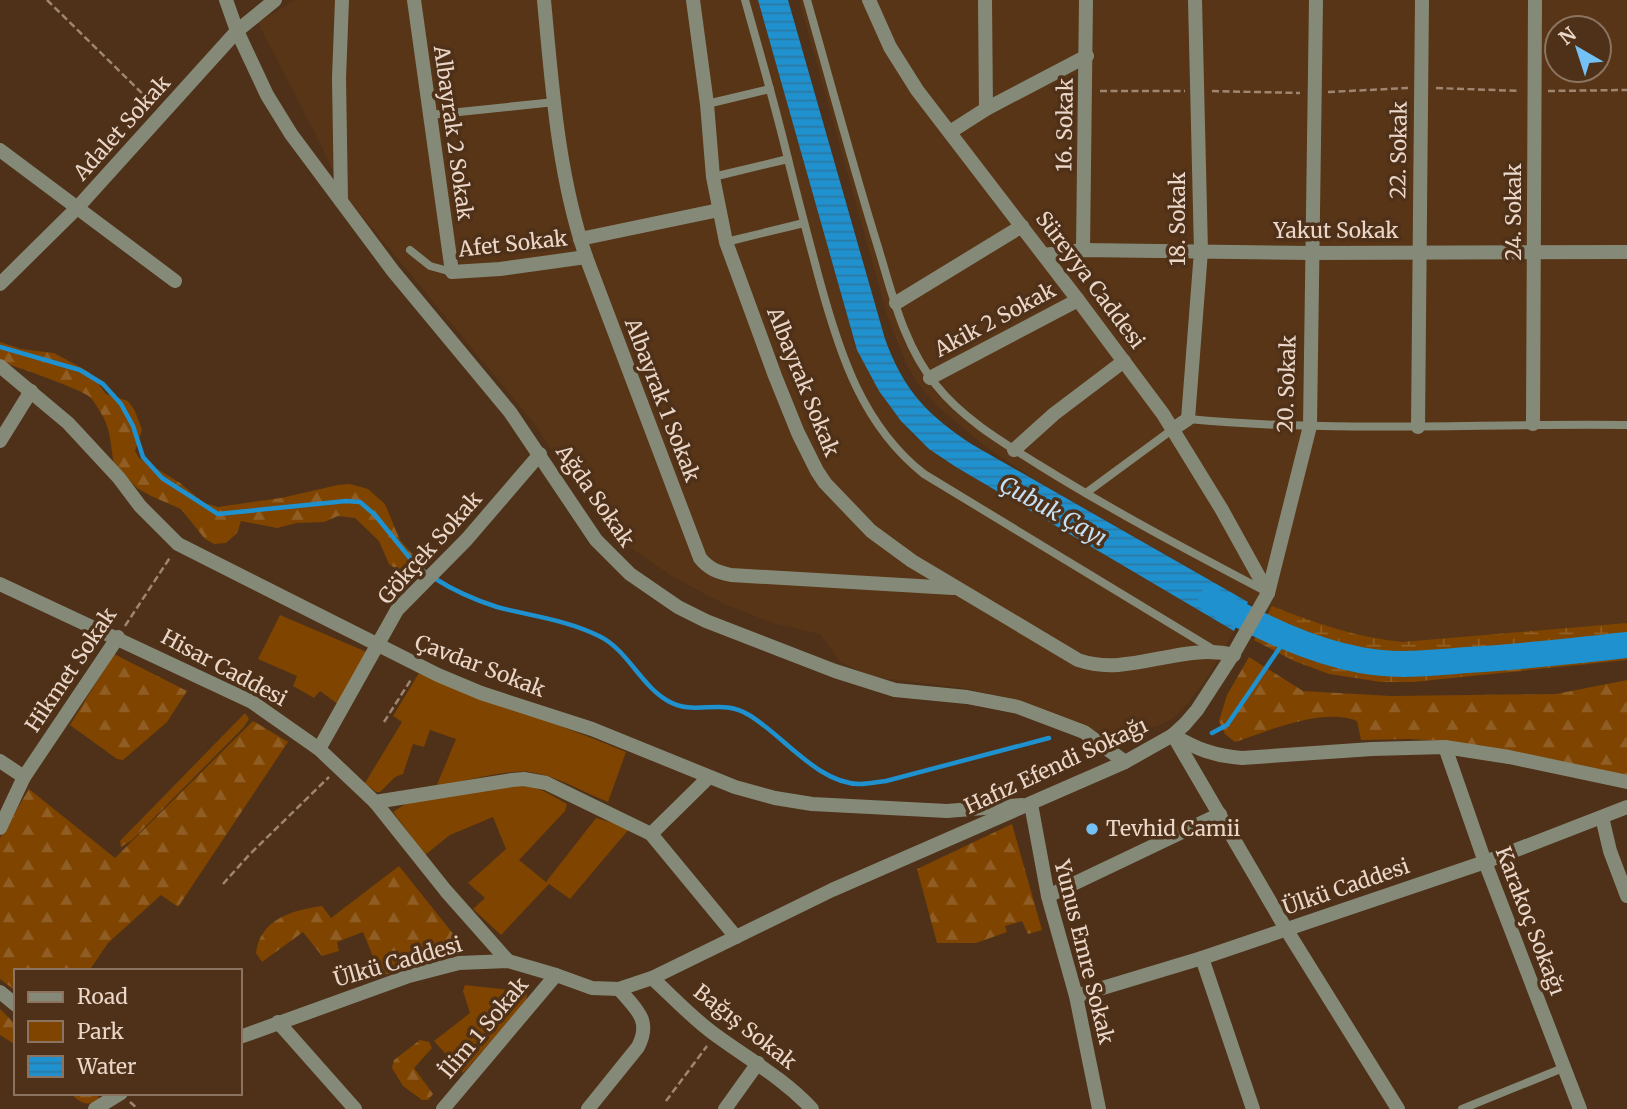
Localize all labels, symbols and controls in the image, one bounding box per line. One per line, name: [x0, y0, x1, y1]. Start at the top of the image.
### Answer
north arrow: [1543, 14, 1613, 84]
text: N: [1554, 22, 1581, 50]
street label: Albayrak 2 Sokak: [428, 43, 479, 223]
street label: Adalet Sokak: [67, 69, 176, 187]
street label: 16. Sokak: [1050, 77, 1079, 172]
street label: 22. Sokak: [1384, 100, 1413, 199]
street label: 24. Sokak: [1500, 163, 1527, 261]
street label: 18. Sokak: [1164, 171, 1191, 266]
street label: Süreyya Caddesi: [1030, 206, 1151, 354]
street label: Yakut Sokak: [1272, 217, 1399, 244]
street label: Afet Sokak: [456, 224, 569, 263]
street label: Akik 2 Sokak: [929, 276, 1061, 363]
street label: Albayrak Sokak: [761, 302, 846, 461]
street label: Albayrak 1 Sokak: [618, 313, 706, 486]
street label: 20. Sokak: [1271, 334, 1302, 433]
street label: Ağda Sokak: [550, 438, 641, 553]
water label: Çubuk Çayı: [994, 469, 1112, 552]
street label: Gökçek Sokak: [372, 485, 488, 610]
street label: Hikmet Sokak: [19, 602, 123, 737]
street label: Hisar Caddesi: [157, 623, 292, 712]
street label: Çavdar Sokak: [411, 628, 550, 703]
street label: Hafız Efendi Sokağı: [960, 711, 1152, 820]
place label: Tevhid Camii: [1106, 815, 1240, 842]
marker: Tevhid Camii: [1084, 821, 1100, 837]
street label: Karakoç Sokağı: [1490, 843, 1571, 999]
street label: Ülkü Caddesi: [1279, 852, 1413, 921]
street label: Yunus Emre Sokak: [1048, 856, 1121, 1047]
street label: Ülkü Caddesi: [331, 930, 465, 993]
legend: [14, 969, 242, 1095]
street label: İlim 1 Sokak: [433, 971, 534, 1084]
street label: Bağış Sokak: [688, 978, 803, 1076]
text: Road: [77, 983, 128, 1010]
text: Park: [77, 1018, 124, 1045]
text: Water: [76, 1053, 136, 1080]

